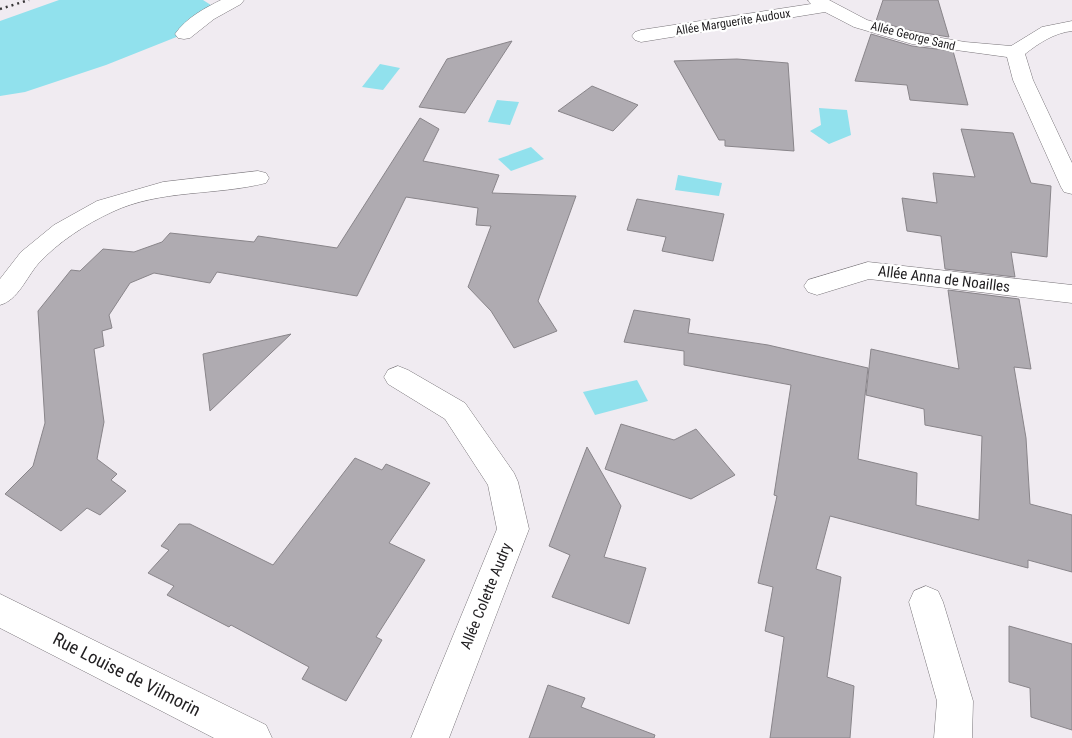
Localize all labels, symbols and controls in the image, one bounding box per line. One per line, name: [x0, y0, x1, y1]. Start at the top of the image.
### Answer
street label: Allée Marguerite Audoux: [675, 6, 791, 38]
street label: Allée George Sand: [869, 19, 957, 53]
street label: Allée Anna de Noailles: [877, 262, 1011, 296]
street label: Allée Colette Audry: [456, 540, 516, 652]
street label: Rue Louise de Vilmorin: [50, 628, 204, 720]

